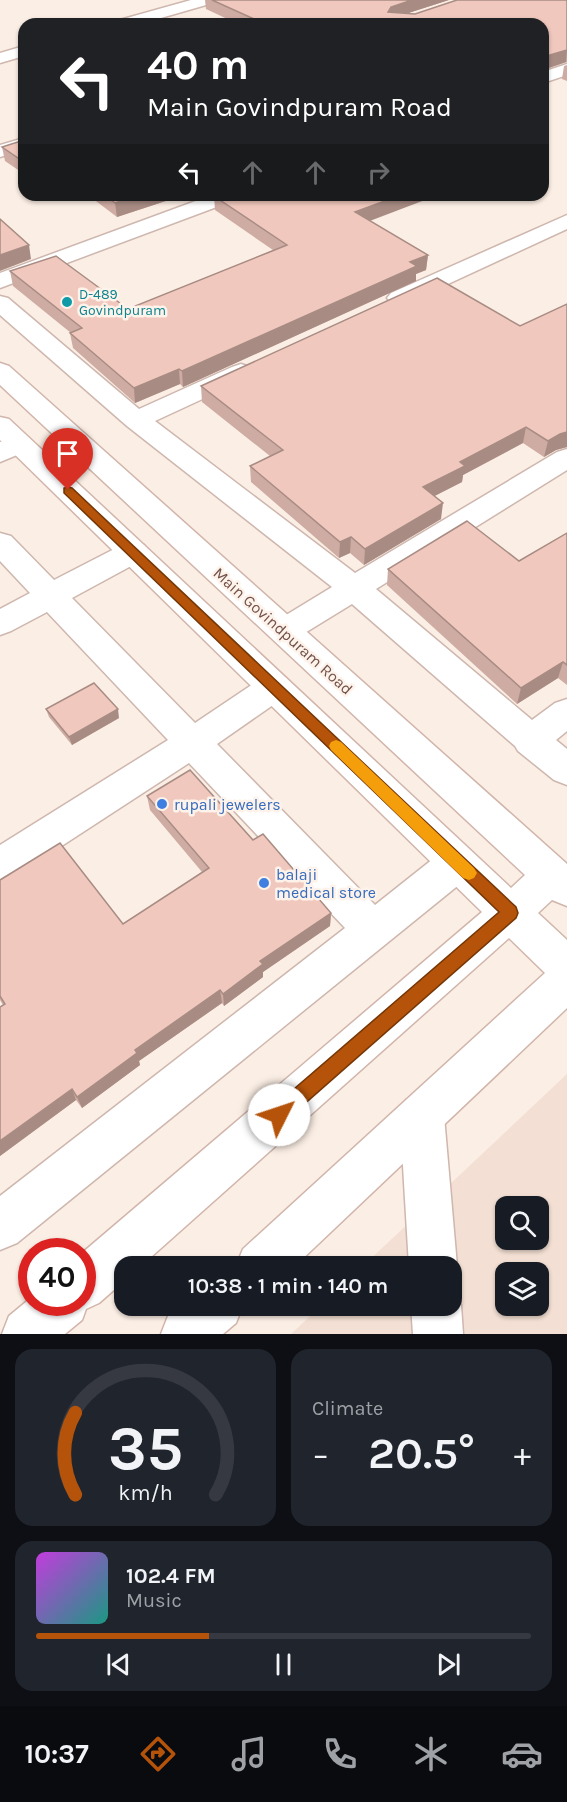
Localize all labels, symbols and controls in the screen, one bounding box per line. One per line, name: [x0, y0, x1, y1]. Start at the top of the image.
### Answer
text: 40 m: [147, 40, 249, 90]
icon: left: [48, 42, 126, 120]
text: Main Govindpuram Road: [147, 91, 452, 123]
icon: left: [173, 156, 206, 189]
icon: ahead: [236, 156, 269, 189]
icon: ahead: [299, 156, 332, 189]
icon: right: [362, 156, 395, 189]
place label: D-489 Govindpuram: [79, 286, 166, 319]
marker: D-489 Govindpuram: [60, 295, 74, 309]
pin: [42, 428, 93, 490]
icon: arrive: [51, 437, 84, 470]
street label: Main Govindpuram Road: [209, 563, 357, 699]
place label: rupali jewelers: [174, 795, 281, 814]
marker: rupali jewelers: [155, 797, 169, 811]
place label: balaji medical store: [276, 865, 376, 902]
marker: balaji medical store: [257, 876, 271, 890]
position arrow: [247, 1083, 311, 1147]
map controls: [495, 1196, 549, 1316]
button: search: [495, 1196, 549, 1250]
speed limit sign: 40: [18, 1238, 96, 1316]
button: layers: [495, 1262, 549, 1316]
text: 10:38 · 1 min · 140 m: [188, 1273, 388, 1299]
text: Climate: [312, 1397, 383, 1420]
text: 35: [108, 1412, 183, 1485]
text: 20.5°: [368, 1427, 475, 1479]
text: −: [312, 1435, 329, 1473]
text: +: [514, 1435, 531, 1473]
text: km/h: [118, 1480, 173, 1505]
text: 102.4 FM: [126, 1563, 216, 1589]
text: Music: [126, 1589, 182, 1612]
icon: previous: [102, 1648, 135, 1681]
icon: pause: [267, 1648, 300, 1681]
icon: next: [432, 1648, 465, 1681]
icon: directions: [137, 1733, 179, 1775]
icon: music: [228, 1733, 270, 1775]
icon: phone: [319, 1733, 361, 1775]
icon: climate: [410, 1733, 452, 1775]
icon: car: [501, 1733, 543, 1775]
text: 10:37: [24, 1738, 89, 1770]

